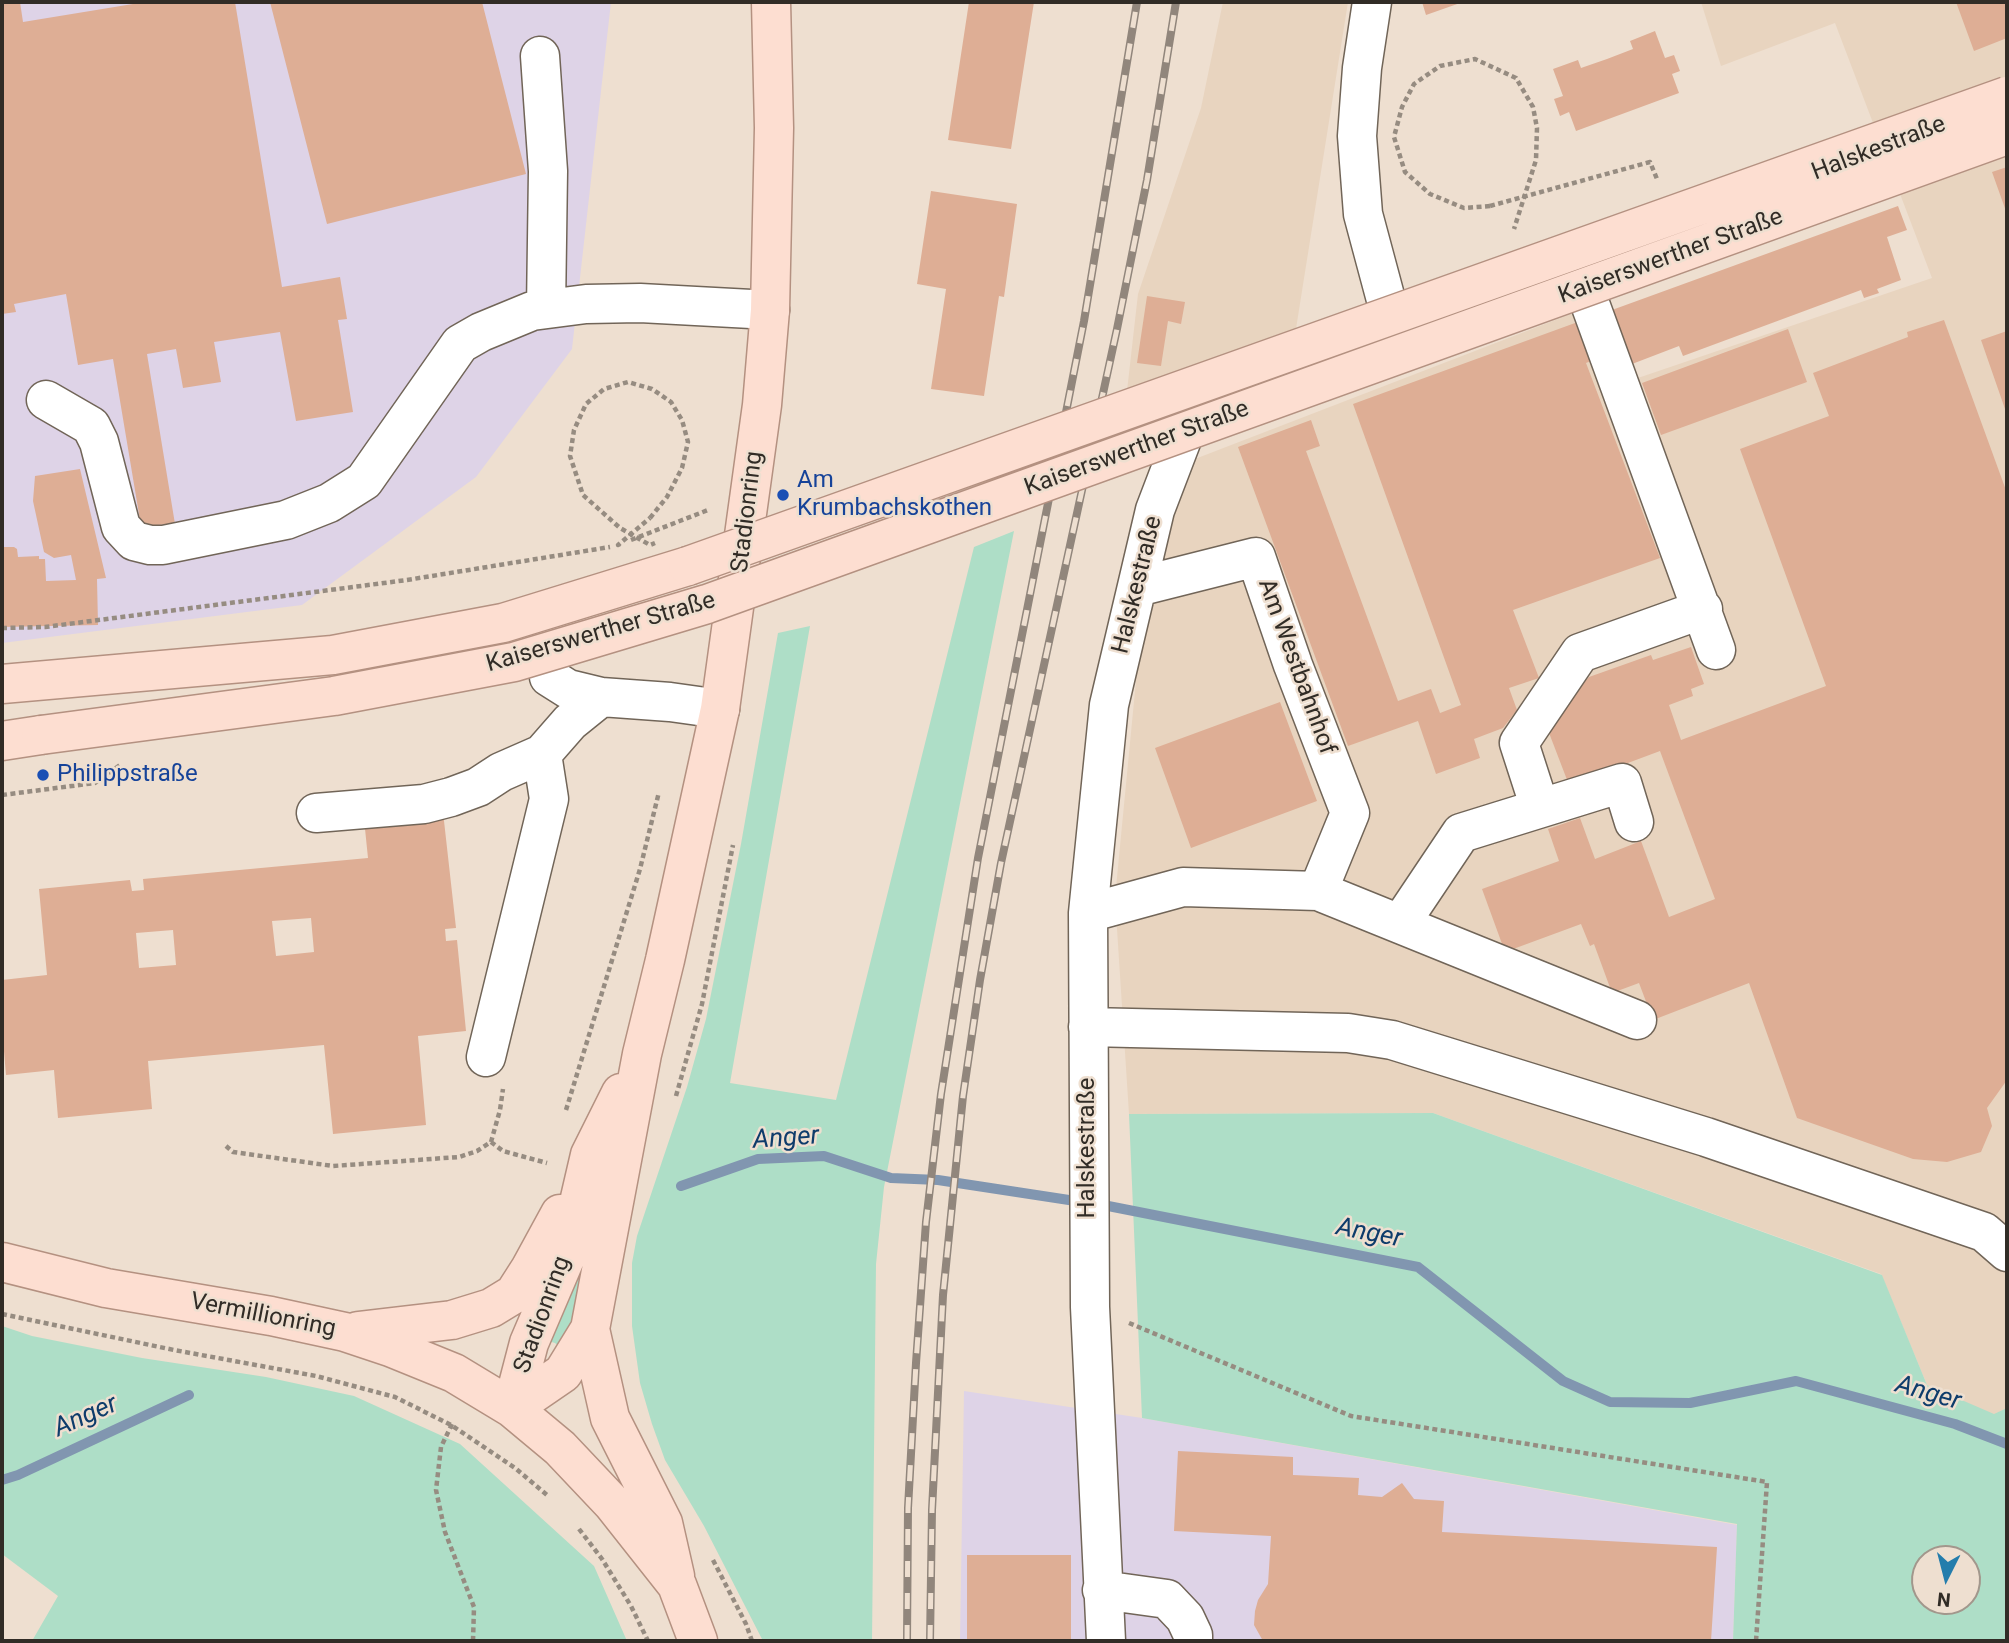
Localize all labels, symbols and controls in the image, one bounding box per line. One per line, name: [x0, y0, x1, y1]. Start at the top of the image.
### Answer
street label: Halskestraße: [1808, 110, 1950, 188]
street label: Kaiserswerther Straße: [1555, 203, 1787, 311]
street label: Kaiserswerther Straße: [1021, 395, 1253, 503]
street label: Stadionring: [726, 450, 770, 574]
place label: Am Krumbachskothen: [797, 467, 992, 523]
marker: Am Krumbachskothen: [775, 487, 791, 503]
street label: Halskestraße: [1107, 513, 1169, 657]
street label: Am Westbahnhof: [1251, 575, 1341, 759]
street label: Kaiserswerther Straße: [483, 587, 719, 679]
place label: Philippstraße: [57, 761, 198, 789]
marker: Philippstraße: [35, 767, 51, 783]
street label: Halskestraße: [1074, 1077, 1102, 1219]
water label: Anger: [752, 1121, 820, 1157]
water label: Anger: [1333, 1212, 1405, 1256]
street label: Stadionring: [509, 1253, 577, 1377]
street label: Vermillionring: [188, 1288, 338, 1344]
water label: Anger: [1892, 1370, 1964, 1418]
water label: Anger: [49, 1389, 123, 1445]
north arrow: [1911, 1545, 1981, 1615]
text: N: [1936, 1587, 1952, 1612]

